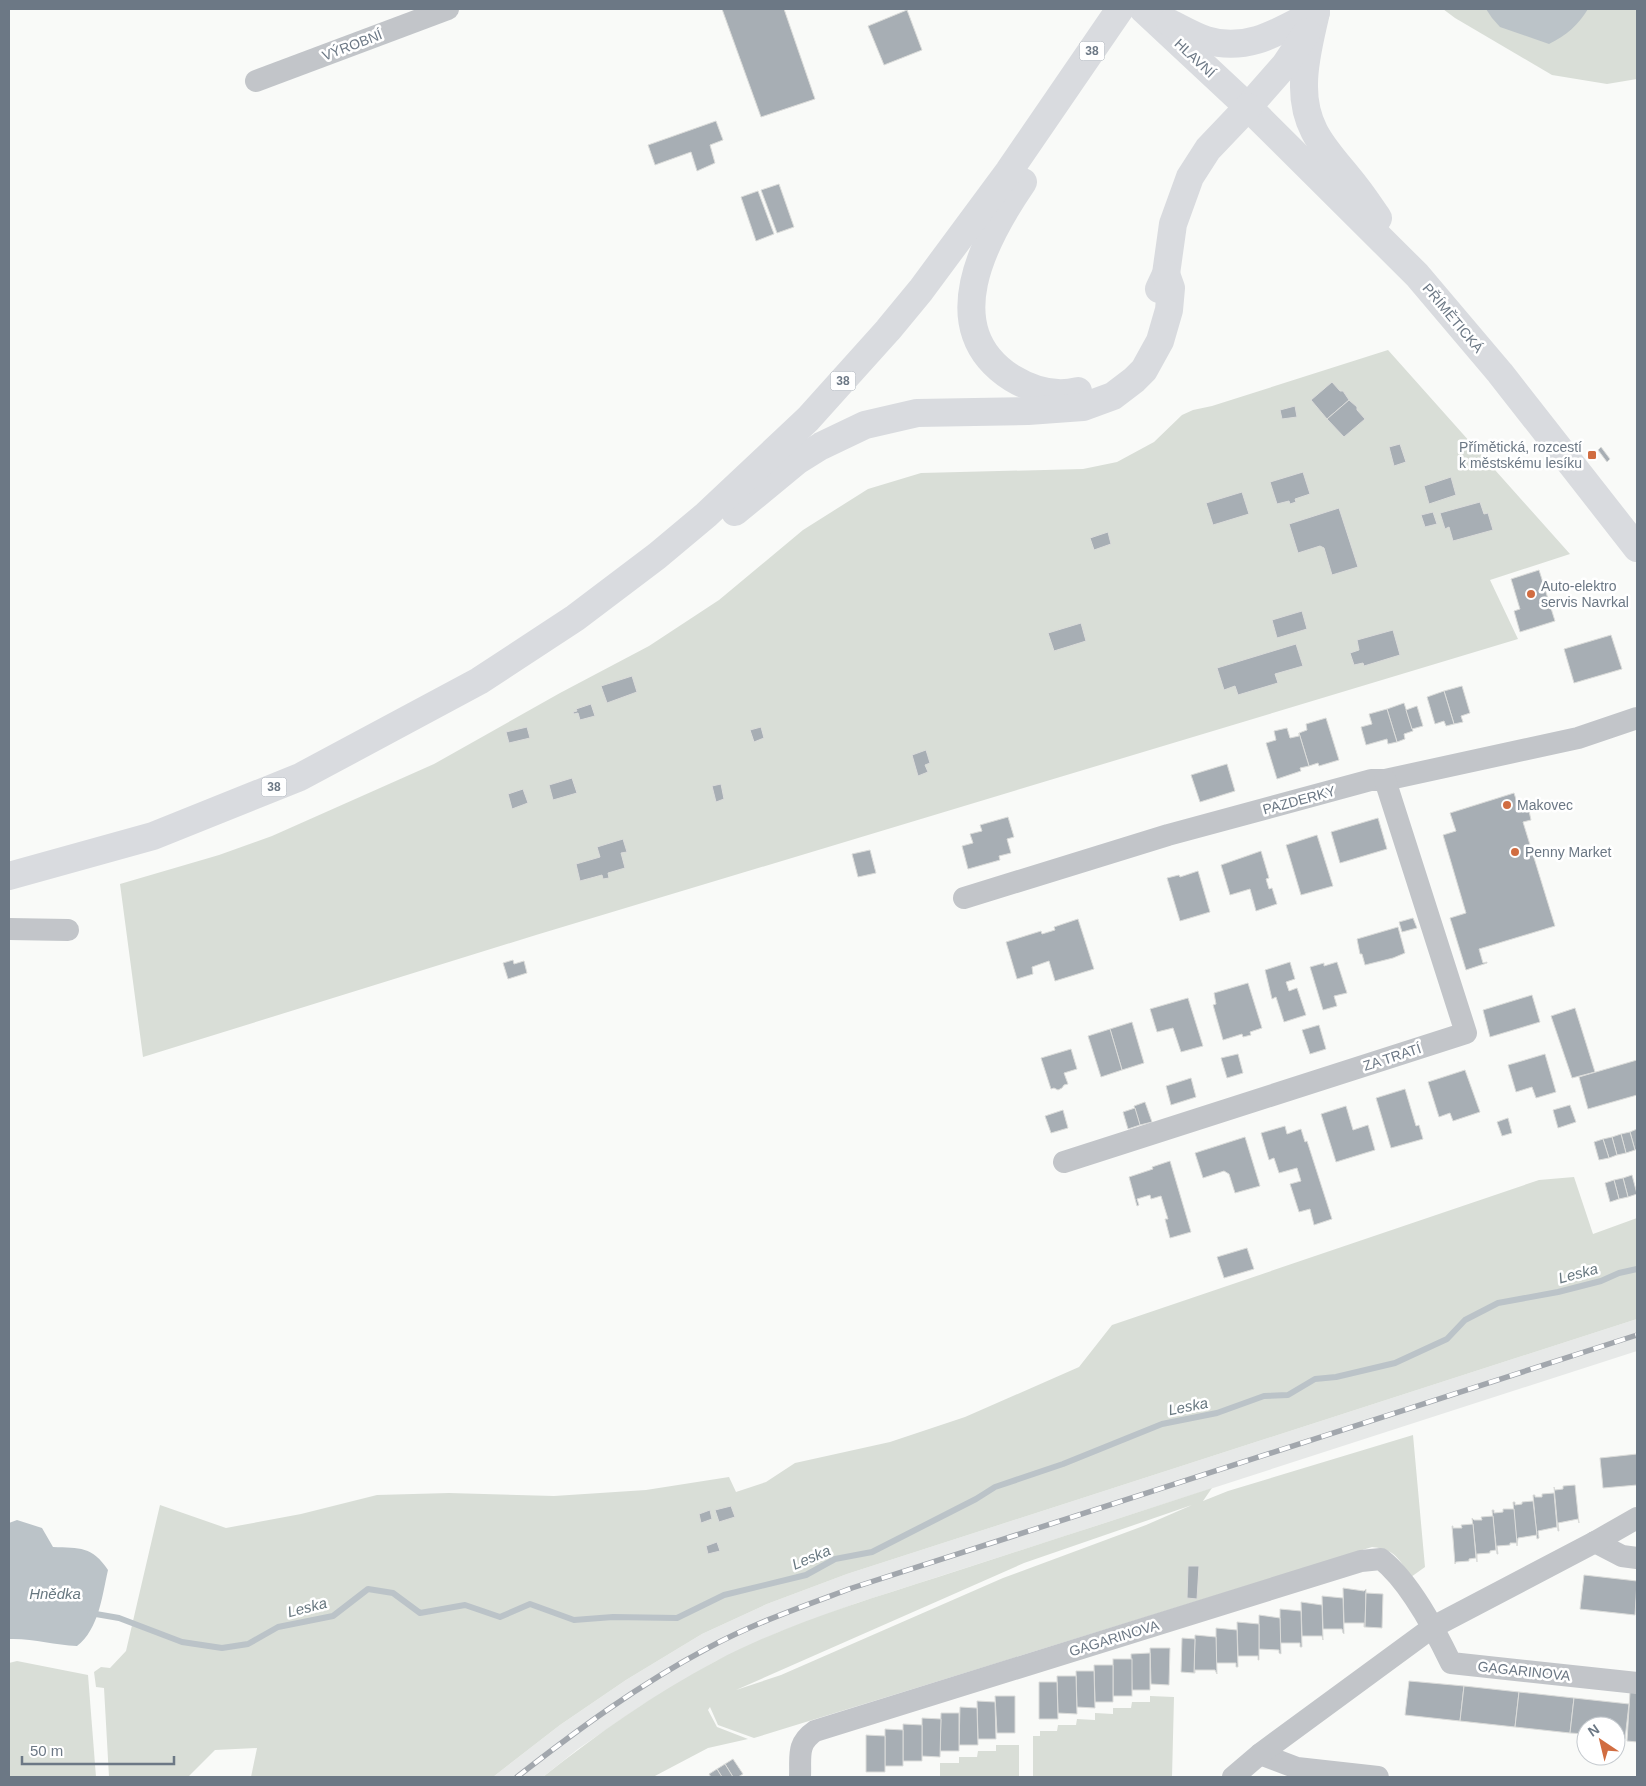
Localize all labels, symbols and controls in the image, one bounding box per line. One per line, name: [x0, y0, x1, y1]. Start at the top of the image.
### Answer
street label: VÝROBNÍ: [320, 26, 384, 64]
street label: HLAVNÍ: [1171, 35, 1219, 81]
road number: 38: [1080, 41, 1104, 60]
street label: PŘÍMĚTICKÁ: [1419, 280, 1487, 356]
road number: 38: [830, 372, 856, 391]
place label: Přímětická, rozcestí k městskému lesíku: [1459, 439, 1582, 471]
marker: Přímětická, rozcestí k městskému lesíku: [1586, 449, 1598, 461]
place label: Auto-elektro servis Navrkal: [1541, 578, 1629, 610]
marker: Auto-elektro servis Navrkal: [1525, 588, 1537, 600]
road number: 38: [262, 778, 286, 796]
street label: PAZDERKY: [1261, 782, 1338, 817]
place label: Makovec: [1517, 797, 1573, 813]
marker: Makovec: [1501, 799, 1513, 811]
place label: Penny Market: [1525, 844, 1611, 860]
marker: Penny Market: [1509, 846, 1521, 858]
street label: ZA TRATÍ: [1361, 1040, 1423, 1074]
water label: Leska: [1556, 1260, 1600, 1286]
water label: Leska: [1167, 1394, 1209, 1418]
water label: Leska: [789, 1541, 833, 1573]
water label: Hnědka: [29, 1585, 81, 1602]
water label: Leska: [286, 1594, 328, 1620]
street label: GAGARINOVA: [1067, 1617, 1161, 1659]
street label: GAGARINOVA: [1477, 1658, 1572, 1684]
north arrow: [1576, 1716, 1626, 1766]
text: N: [1585, 1721, 1602, 1740]
scale bar: [22, 1734, 175, 1766]
text: 50 m: [30, 1742, 63, 1759]

